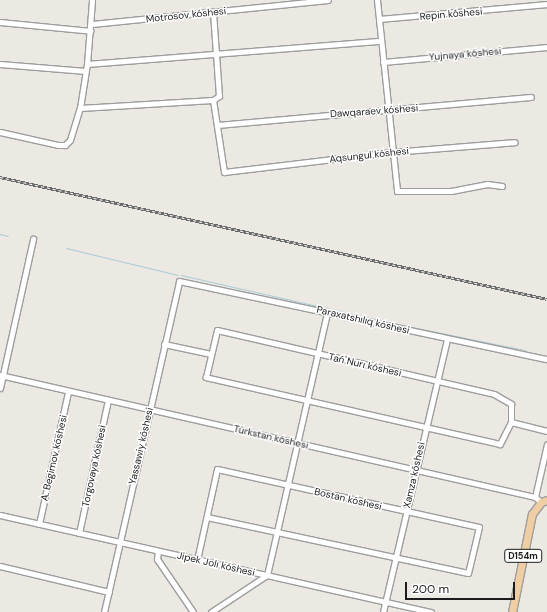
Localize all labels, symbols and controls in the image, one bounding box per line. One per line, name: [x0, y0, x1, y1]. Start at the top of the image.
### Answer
street label: Motrosov kóshesi: [145, 5, 227, 25]
street label: Repin kóshesi: [419, 5, 483, 23]
street label: Yujnaya kóshesi: [428, 45, 502, 63]
street label: Dawqaraev kóshesi: [329, 102, 419, 120]
street label: Aqsungul kóshesi: [329, 145, 409, 165]
street label: Paraxatshılıq kóshesi: [315, 303, 411, 337]
street label: Tań Nurı kóshesi: [327, 351, 403, 379]
street label: Yassawiy kóshesi: [126, 406, 156, 486]
street label: A. Begimov kóshesi: [38, 414, 70, 502]
street label: Túrkstan kóshesi: [232, 423, 310, 451]
street label: Torgovaya kóshesi: [79, 424, 109, 508]
street label: Xamza kóshesi: [401, 441, 427, 509]
street label: Bostan kóshesi: [313, 485, 383, 513]
street label: Jipek Jolı kóshesi: [176, 549, 256, 579]
road number: D154m: [504, 549, 542, 563]
scale bar: [407, 574, 517, 600]
text: 200 m: [412, 581, 449, 597]

